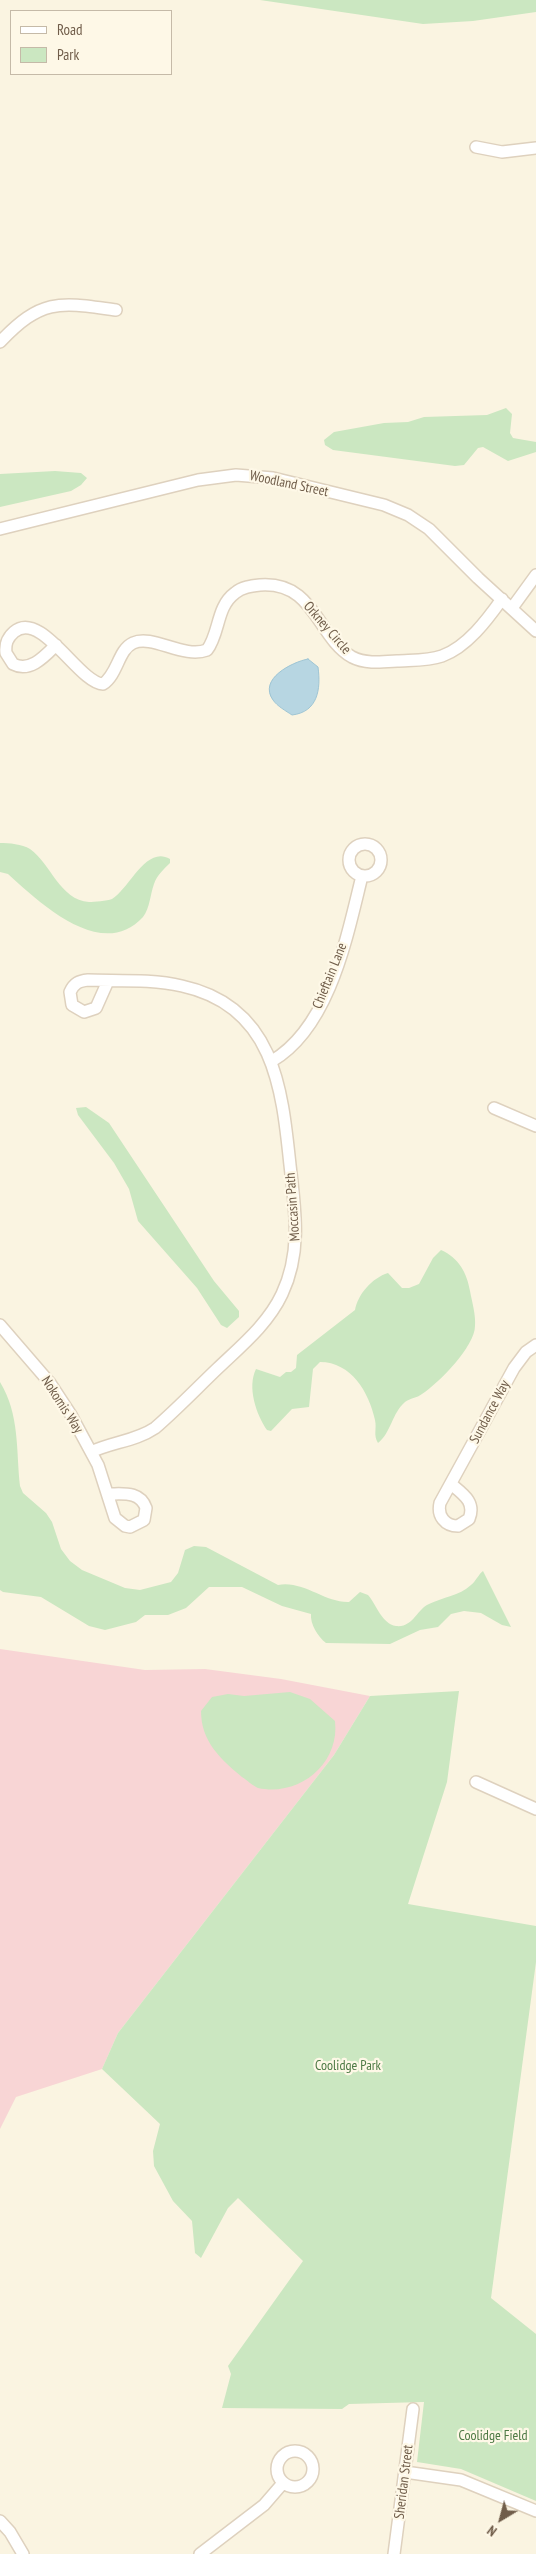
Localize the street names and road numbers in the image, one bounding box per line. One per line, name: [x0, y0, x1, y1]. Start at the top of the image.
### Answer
street label: Woodland Street: [248, 467, 330, 501]
street label: Orkney Circle: [300, 598, 354, 658]
street label: Chieftain Lane: [309, 941, 351, 1011]
street label: Moccasin Path: [282, 1172, 304, 1242]
street label: Nokomis Way: [37, 1373, 87, 1437]
street label: Sundance Way: [466, 1377, 514, 1447]
street label: Sheridan Street: [391, 2444, 417, 2520]

